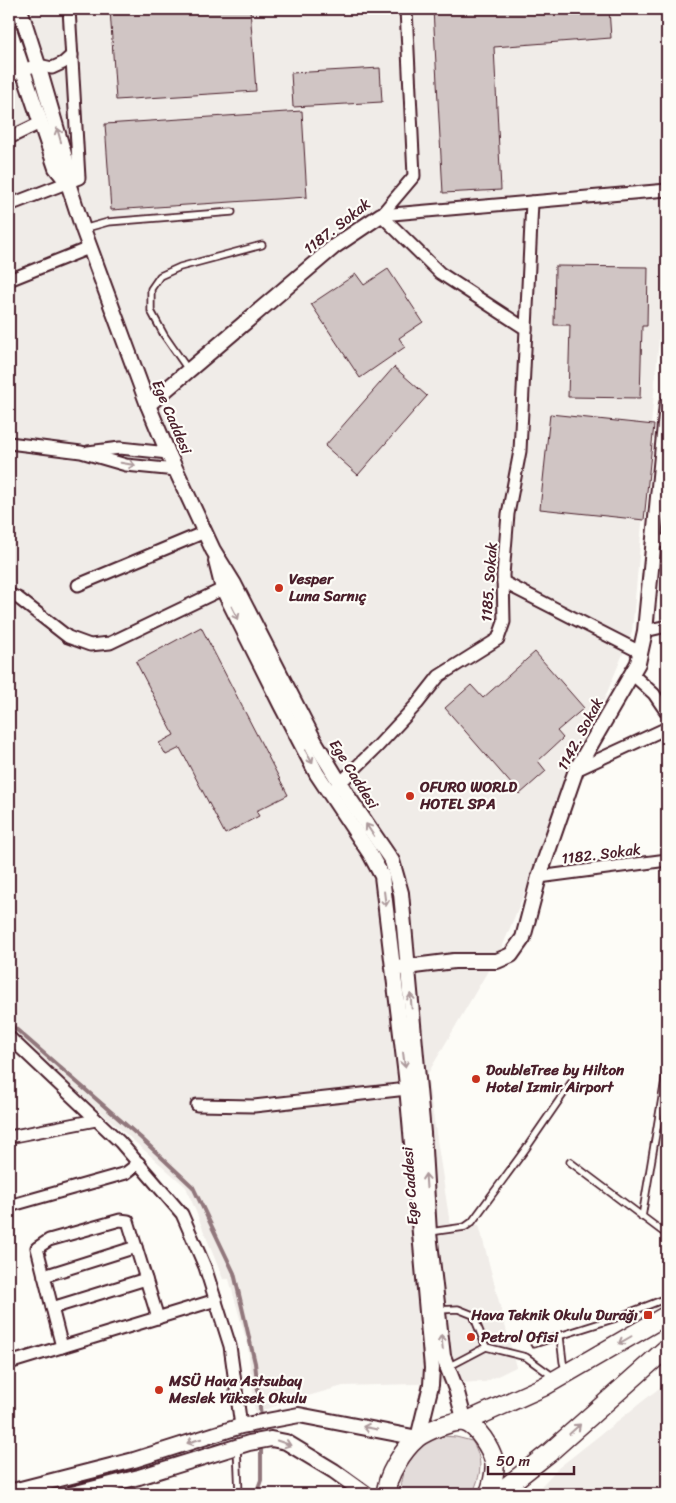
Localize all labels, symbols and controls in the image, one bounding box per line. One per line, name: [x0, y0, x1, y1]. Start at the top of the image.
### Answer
one-way arrow: [53, 127, 63, 143]
street label: 1187. Sokak: [298, 191, 376, 261]
street label: Ege Caddesi: [145, 376, 200, 459]
one-way arrow: [120, 460, 136, 470]
street label: 1185. Sokak: [473, 541, 505, 623]
place label: Vesper Luna Sarnıç: [289, 566, 367, 609]
marker: Vesper Luna Sarnıç: [273, 582, 285, 594]
one-way arrow: [230, 605, 240, 620]
street label: 1142. Sokak: [550, 693, 610, 775]
street label: Ege Caddesi: [322, 734, 386, 815]
one-way arrow: [304, 750, 314, 764]
place label: OFURO WORLD HOTEL SPA: [419, 774, 517, 817]
marker: OFURO WORLD HOTEL SPA: [404, 790, 416, 802]
one-way arrow: [365, 823, 375, 837]
street label: 1182. Sokak: [560, 836, 642, 872]
one-way arrow: [380, 890, 390, 906]
one-way arrow: [406, 993, 416, 1009]
one-way arrow: [399, 1052, 409, 1068]
place label: DoubleTree by Hilton Hotel Izmir Airport: [485, 1057, 625, 1100]
marker: DoubleTree by Hilton Hotel Izmir Airport: [470, 1073, 482, 1085]
street label: Ege Caddesi: [394, 1145, 426, 1226]
one-way arrow: [422, 1173, 431, 1189]
place label: Hava Teknik Okulu Durağı: [470, 1302, 638, 1328]
marker: Hava Teknik Okulu Durağı: [642, 1309, 654, 1321]
place label: Petrol Ofisi: [481, 1324, 559, 1350]
marker: Petrol Ofisi: [465, 1331, 477, 1343]
one-way arrow: [437, 1335, 447, 1351]
one-way arrow: [619, 1335, 633, 1345]
place label: MSÜ Hava Astsubay Meslek Yüksek Okulu: [168, 1368, 308, 1411]
marker: MSÜ Hava Astsubay Meslek Yüksek Okulu: [153, 1384, 165, 1396]
one-way arrow: [362, 1423, 378, 1433]
one-way arrow: [569, 1424, 582, 1435]
one-way arrow: [187, 1436, 203, 1446]
one-way arrow: [276, 1439, 291, 1448]
scale bar: [488, 1443, 575, 1475]
text: 50 m: [496, 1448, 531, 1474]

